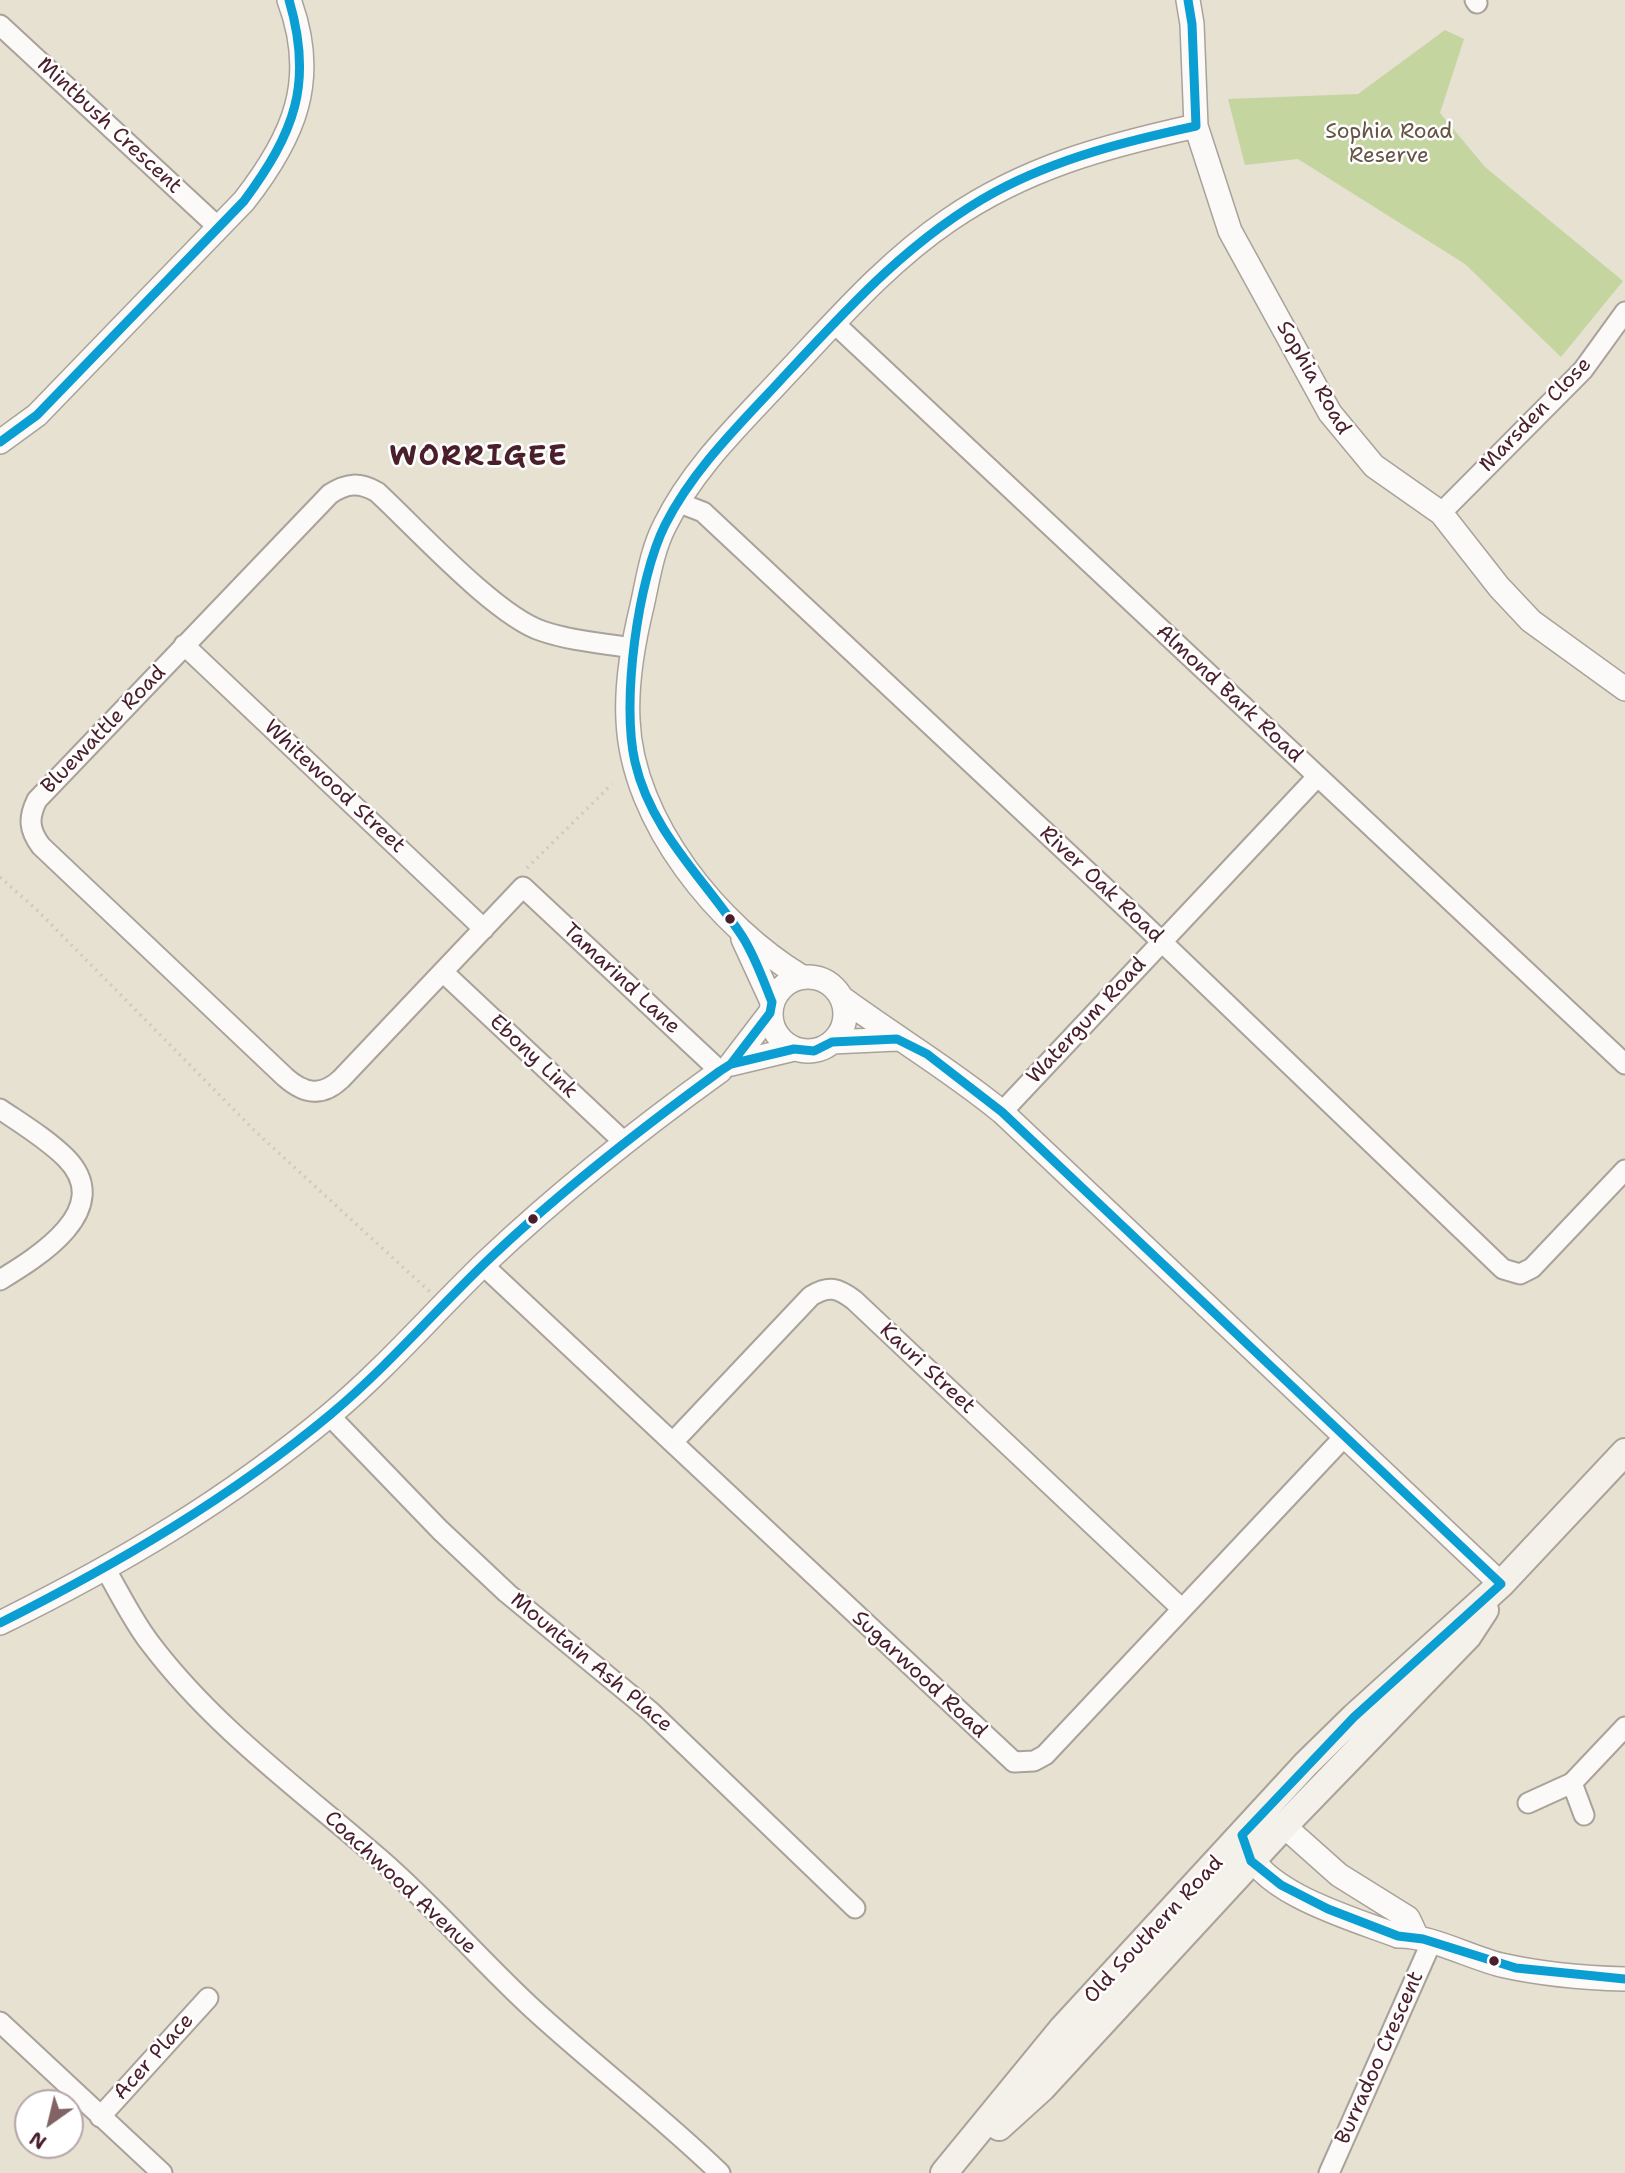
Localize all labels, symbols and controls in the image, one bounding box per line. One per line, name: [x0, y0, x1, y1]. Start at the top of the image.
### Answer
street label: Mintbush Crescent: [31, 53, 187, 199]
park label: Sophia Road Reserve: [1325, 120, 1453, 170]
street label: Sophia Road: [1270, 317, 1356, 439]
street label: Marsden Close: [1475, 352, 1597, 478]
district label: WORRIGEE: [390, 441, 568, 475]
street label: Almond Bark Road: [1150, 619, 1308, 769]
street label: Bluewattle Road: [36, 661, 172, 799]
street label: Whitewood Street: [258, 715, 410, 859]
street label: River Oak Road: [1034, 821, 1168, 949]
unlabelled marker: [723, 912, 737, 926]
street label: Tamarind Lane: [557, 918, 685, 1040]
street label: Watergum Road: [1022, 952, 1152, 1090]
street label: Ebony Link: [484, 1010, 582, 1104]
unlabelled marker: [526, 1212, 540, 1226]
street label: Kauri Street: [874, 1318, 980, 1420]
street label: Mountain Ash Place: [505, 1588, 677, 1738]
street label: Sugarwood Road: [846, 1606, 992, 1744]
street label: Coachwood Avenue: [319, 1806, 481, 1960]
street label: Old Southern Road: [1079, 1851, 1229, 2009]
unlabelled marker: [1487, 1954, 1501, 1968]
street label: Burradoo Crescent: [1330, 1967, 1430, 2149]
street label: Acer Place: [109, 2009, 199, 2105]
north arrow: [14, 2089, 84, 2159]
text: N: [25, 2126, 51, 2155]

